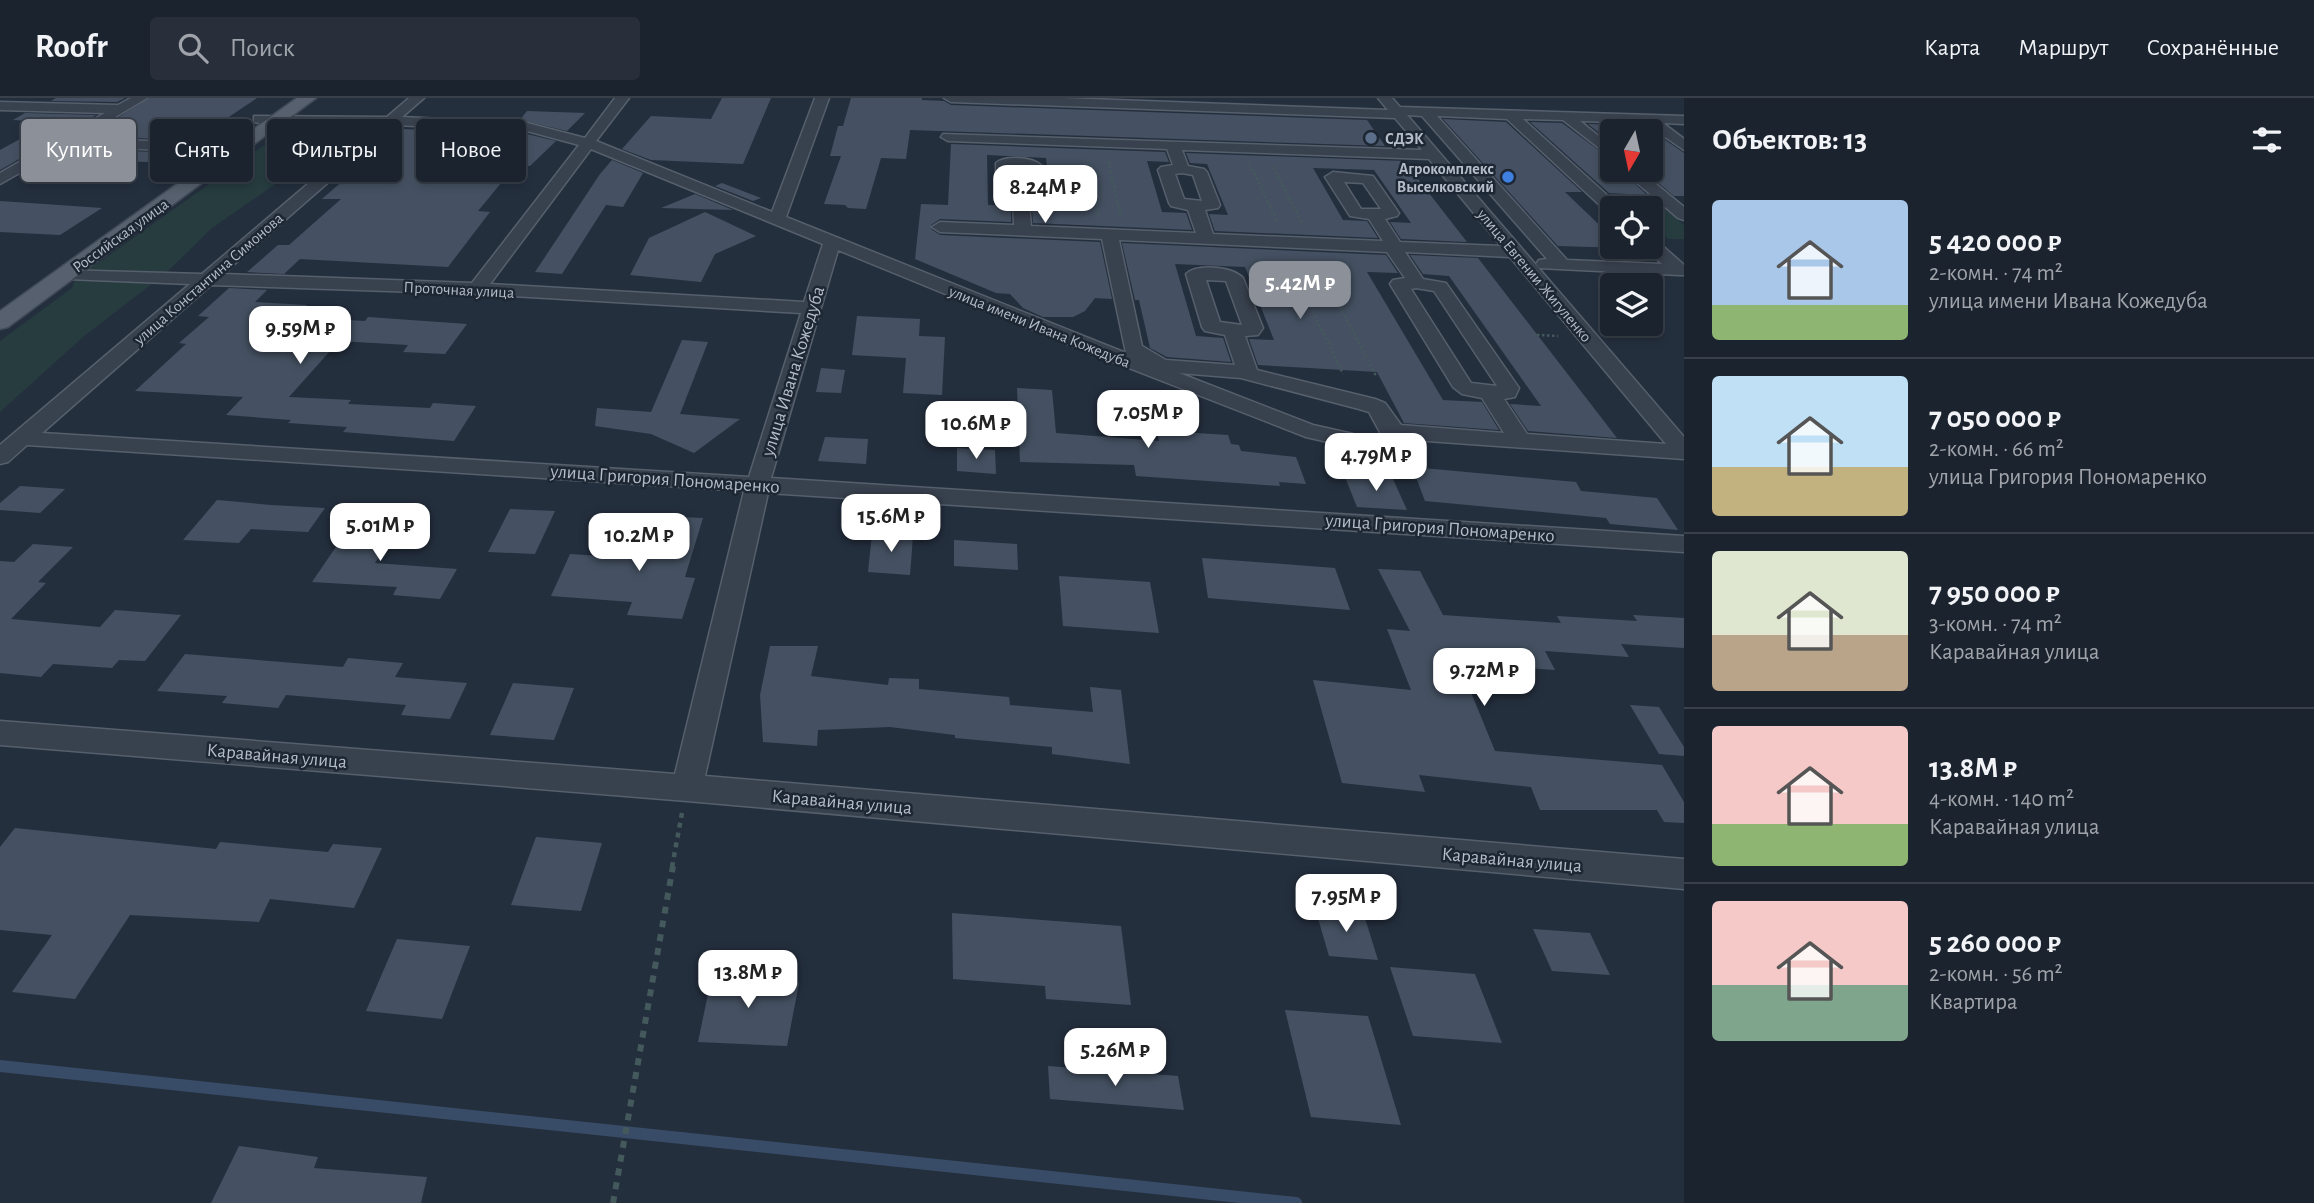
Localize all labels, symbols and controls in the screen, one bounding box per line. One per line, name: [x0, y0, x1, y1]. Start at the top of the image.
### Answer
search box: [150, 17, 640, 80]
icon: search: [174, 29, 212, 67]
text: Roofr: [35, 31, 108, 64]
text: Поиск: [230, 35, 295, 61]
text: Карта: [1924, 36, 1980, 60]
text: Маршрут: [2018, 36, 2108, 60]
text: Сохранённые: [2146, 36, 2279, 60]
chip: Купить: [21, 119, 136, 182]
chip: Снять: [150, 119, 253, 182]
chip: Фильтры: [267, 119, 402, 182]
chip: Новое: [416, 119, 526, 182]
north arrow: [1600, 119, 1662, 182]
map controls: [1600, 119, 1663, 336]
icon: filters: [2248, 121, 2286, 159]
text: Объектов: 13: [1712, 125, 1867, 155]
marker: СДЭК: [1363, 130, 1379, 146]
place label: СДЭК: [1385, 131, 1424, 147]
place label: Агрокомплекс Выселковский: [1397, 161, 1494, 195]
pin: 8.24M ₽: [980, 166, 1110, 225]
marker: Агрокомплекс Выселковский: [1500, 169, 1516, 185]
text: 8.24M ₽: [1009, 176, 1081, 199]
street label: Российская улица: [70, 196, 172, 277]
button: locate: [1600, 196, 1663, 259]
street label: улица Евгении Жигуленко: [1473, 205, 1595, 346]
street label: улица Константина Симонова: [130, 210, 287, 349]
text: 5 420 000 ₽: [1929, 227, 2061, 257]
icon: home: [1768, 228, 1852, 312]
pin: 5.42M ₽: [1235, 262, 1365, 321]
text: 2-комн. · 74 m²: [1929, 262, 2063, 285]
text: 5.42M ₽: [1265, 272, 1335, 295]
button: layers: [1600, 273, 1663, 336]
street label: Проточная улица: [403, 279, 515, 302]
street label: улица имени Ивана Кожедуба: [945, 283, 1133, 372]
street label: улица Ивана Кожедуба: [758, 284, 828, 460]
text: улица имени Ивана Кожедуба: [1929, 290, 2208, 313]
pin: 9.59M ₽: [235, 306, 365, 366]
text: 9.59M ₽: [265, 317, 335, 340]
pin: 7.05M ₽: [1083, 390, 1213, 450]
text: 7.05M ₽: [1113, 401, 1183, 424]
pin: 10.6M ₽: [911, 402, 1041, 461]
text: 7 050 000 ₽: [1929, 403, 2061, 433]
icon: home: [1768, 404, 1852, 488]
text: 10.6M ₽: [941, 412, 1011, 435]
pin: 4.79M ₽: [1311, 434, 1441, 493]
text: 2-комн. · 66 m²: [1929, 438, 2064, 461]
text: 4.79M ₽: [1341, 444, 1411, 467]
street label: улица Григория Пономаренко: [549, 462, 780, 497]
text: улица Григория Пономаренко: [1929, 466, 2207, 489]
pin: 15.6M ₽: [826, 494, 956, 554]
pin: 5.01M ₽: [315, 504, 445, 563]
text: 15.6M ₽: [857, 505, 925, 528]
street label: улица Григория Пономаренко: [1324, 511, 1555, 546]
text: 5.01M ₽: [346, 514, 414, 537]
pin: 10.2M ₽: [574, 514, 704, 573]
text: 10.2M ₽: [605, 524, 673, 547]
text: 7 950 000 ₽: [1929, 578, 2060, 608]
icon: home: [1768, 579, 1852, 663]
text: 3-комн. · 74 m²: [1929, 613, 2062, 636]
text: Каравайная улица: [1929, 641, 2099, 664]
pin: 9.72M ₽: [1419, 648, 1549, 708]
text: 9.72M ₽: [1449, 659, 1519, 682]
street label: Каравайная улица: [206, 741, 348, 772]
text: 13.8M ₽: [1929, 753, 2017, 783]
icon: home: [1768, 754, 1852, 838]
street label: Каравайная улица: [771, 787, 913, 818]
text: 4-комн. · 140 m²: [1929, 788, 2074, 811]
text: Каравайная улица: [1929, 816, 2099, 839]
street label: Каравайная улица: [1441, 845, 1583, 876]
pin: 7.95M ₽: [1281, 874, 1411, 934]
text: 7.95M ₽: [1312, 885, 1380, 908]
text: 5 260 000 ₽: [1929, 928, 2061, 958]
icon: home: [1768, 929, 1852, 1013]
pin: 13.8M ₽: [683, 950, 813, 1010]
text: 13.8M ₽: [714, 961, 782, 984]
text: 2-комн. · 56 m²: [1929, 963, 2063, 986]
text: Квартира: [1929, 991, 2017, 1014]
pin: 5.26M ₽: [1050, 1028, 1180, 1088]
text: 5.26M ₽: [1080, 1039, 1150, 1062]

